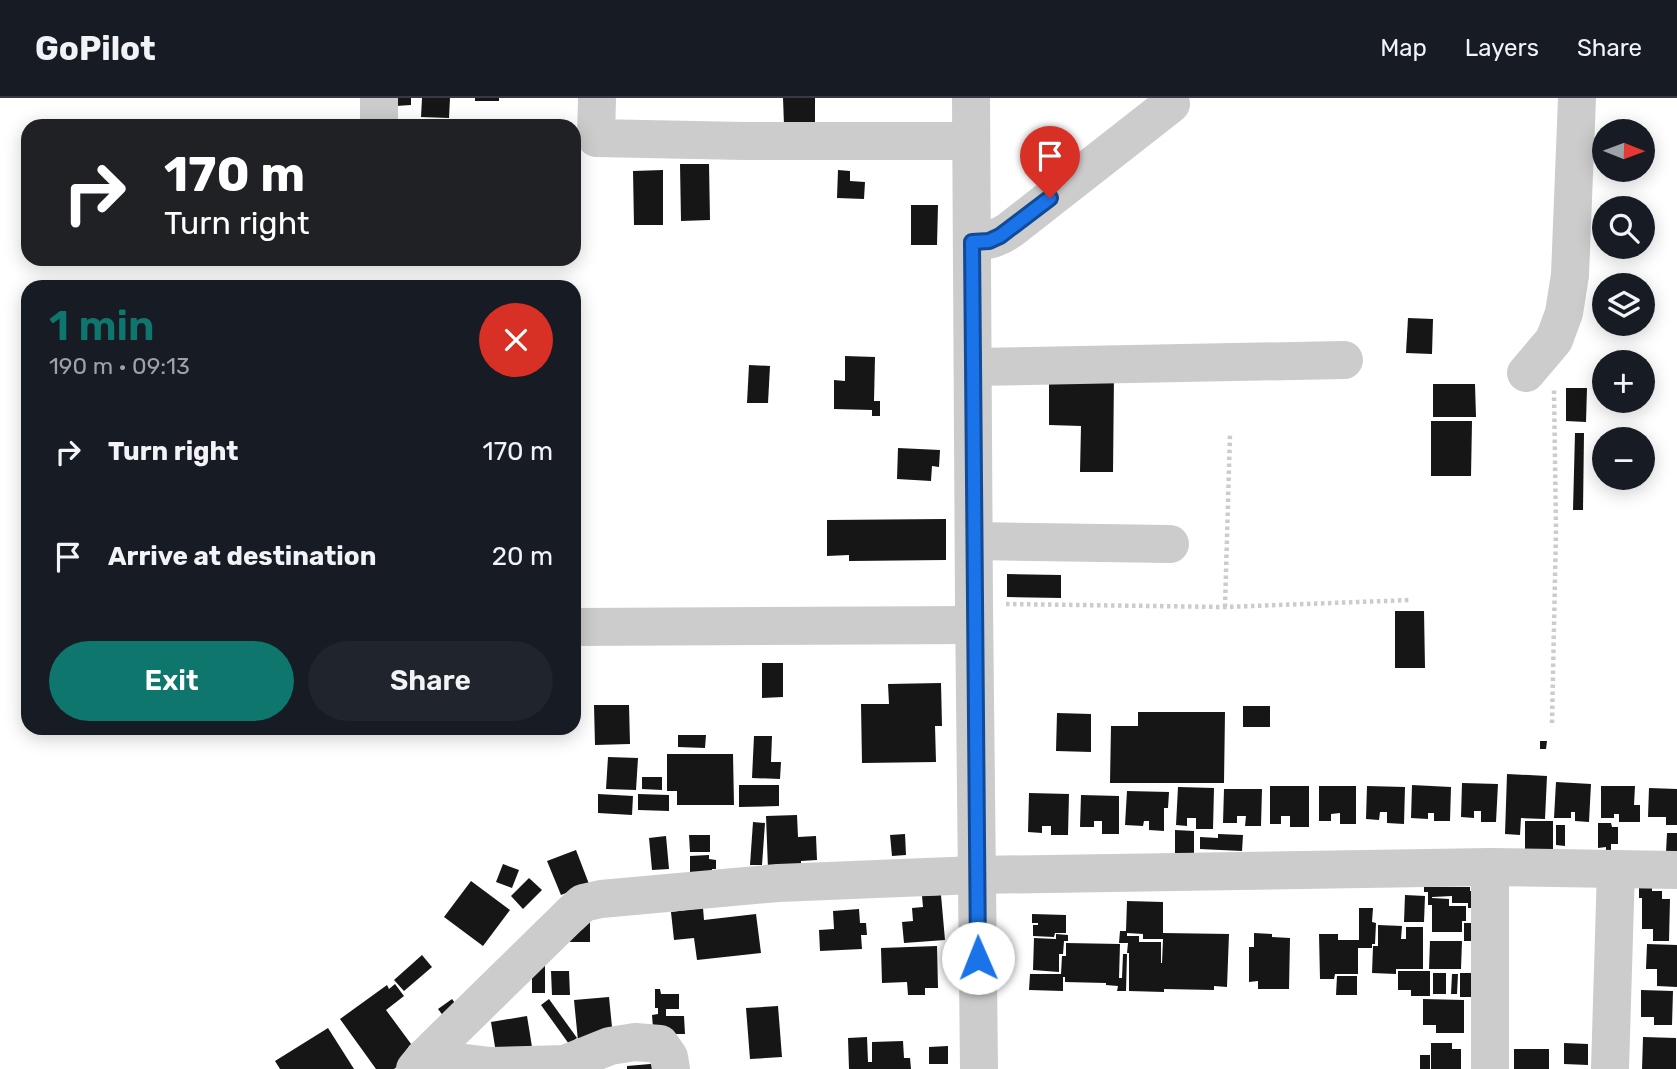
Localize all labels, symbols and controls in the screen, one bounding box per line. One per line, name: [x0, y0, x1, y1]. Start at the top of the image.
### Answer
text: GoPilot: [35, 29, 156, 68]
text: Map: [1380, 34, 1427, 62]
text: Layers: [1465, 34, 1539, 62]
text: Share: [1577, 34, 1642, 62]
north arrow: [1592, 119, 1656, 182]
map controls: [1592, 119, 1655, 490]
pin: [1020, 126, 1080, 198]
icon: arrive: [1031, 137, 1069, 175]
text: 170 m: [164, 145, 305, 203]
icon: right: [49, 147, 140, 238]
button: search: [1592, 196, 1655, 259]
text: Turn right: [164, 204, 309, 242]
button: layers: [1592, 273, 1655, 336]
text: 1 min: [49, 301, 155, 351]
button: close: [479, 303, 553, 377]
button: +: [1592, 350, 1655, 413]
text: 190 m · 09:13: [49, 352, 190, 380]
button: −: [1592, 427, 1655, 490]
icon: right: [49, 433, 87, 471]
text: Turn right: [108, 436, 238, 467]
text: 170 m: [483, 436, 553, 467]
icon: arrive: [49, 538, 87, 576]
text: Arrive at destination: [108, 541, 376, 572]
text: 20 m: [492, 541, 553, 572]
button: Exit: [49, 641, 294, 721]
button: Share: [308, 641, 553, 721]
position arrow: [941, 921, 1015, 995]

